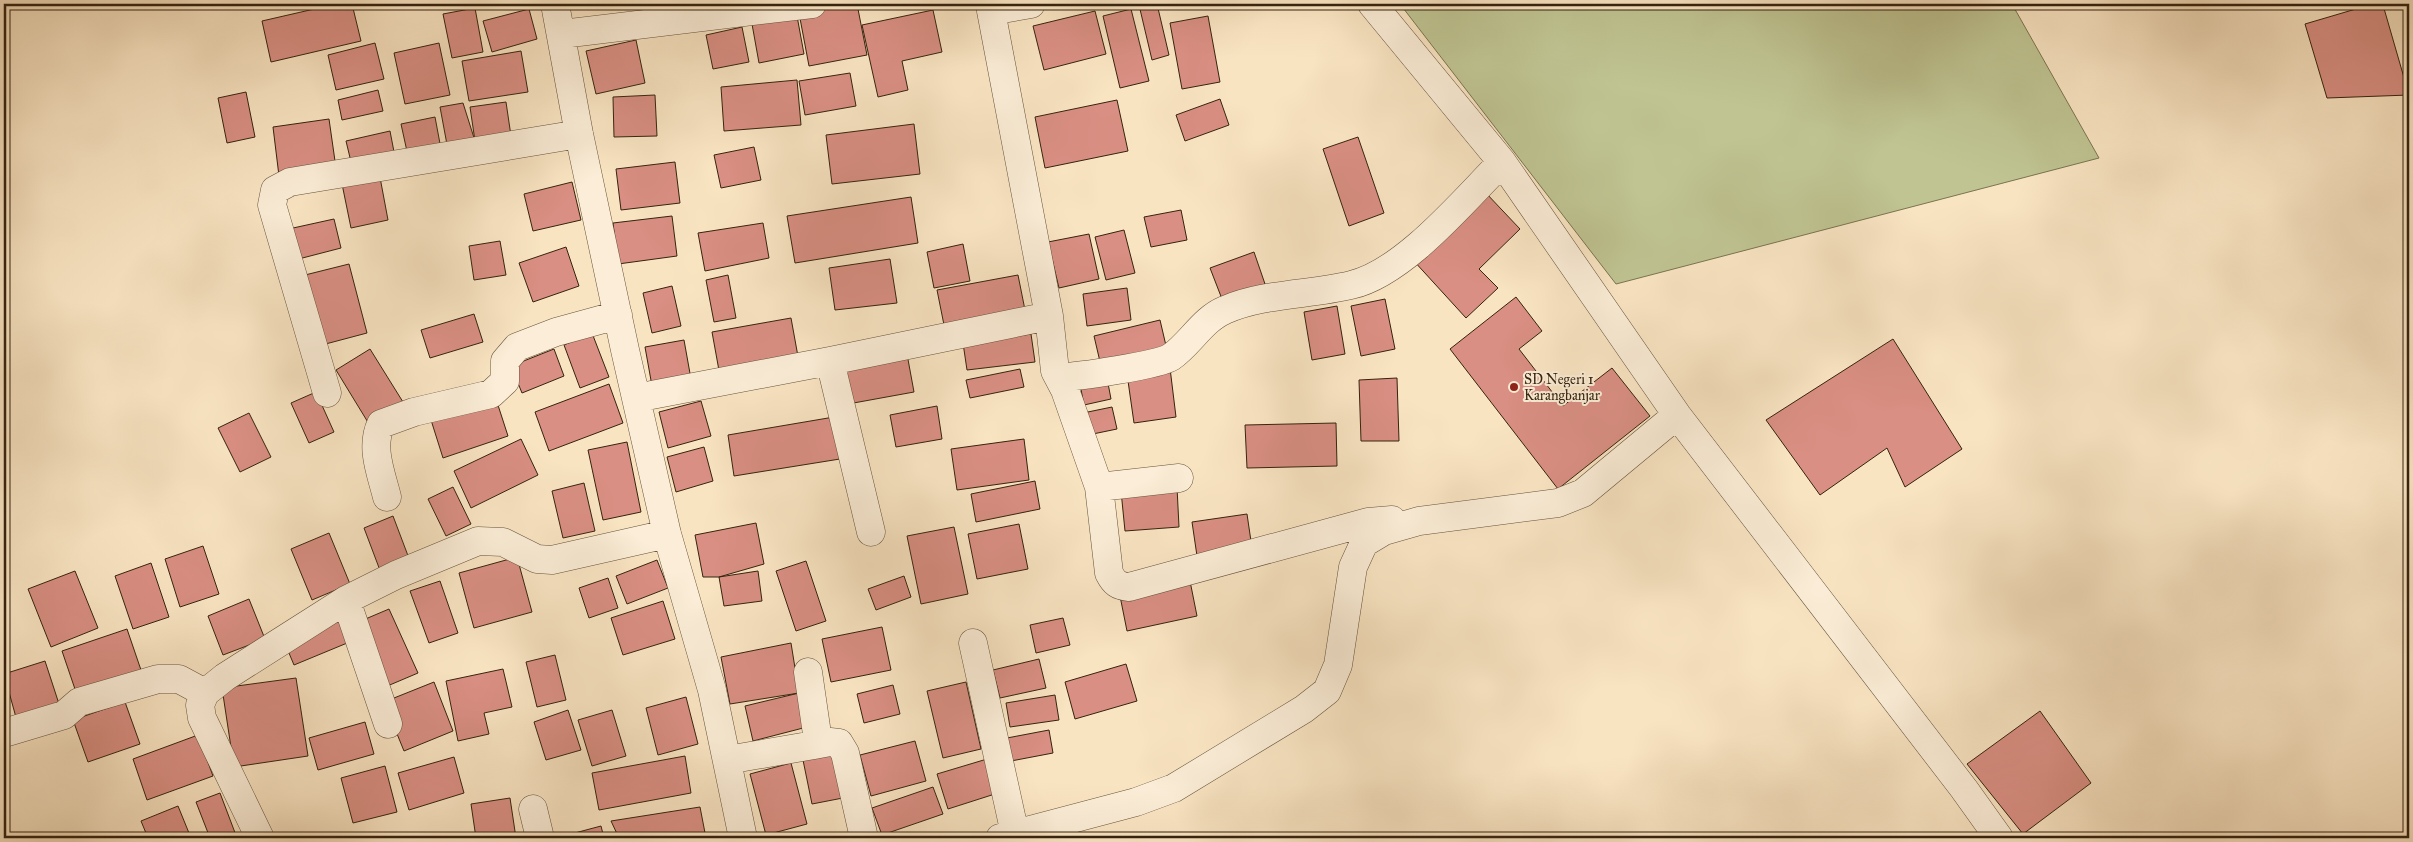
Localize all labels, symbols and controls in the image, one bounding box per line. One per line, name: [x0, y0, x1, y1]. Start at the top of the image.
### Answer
place label: SD Negeri 1 Karangbanjar: [1524, 371, 1601, 404]
marker: SD Negeri 1 Karangbanjar: [1508, 381, 1520, 393]

